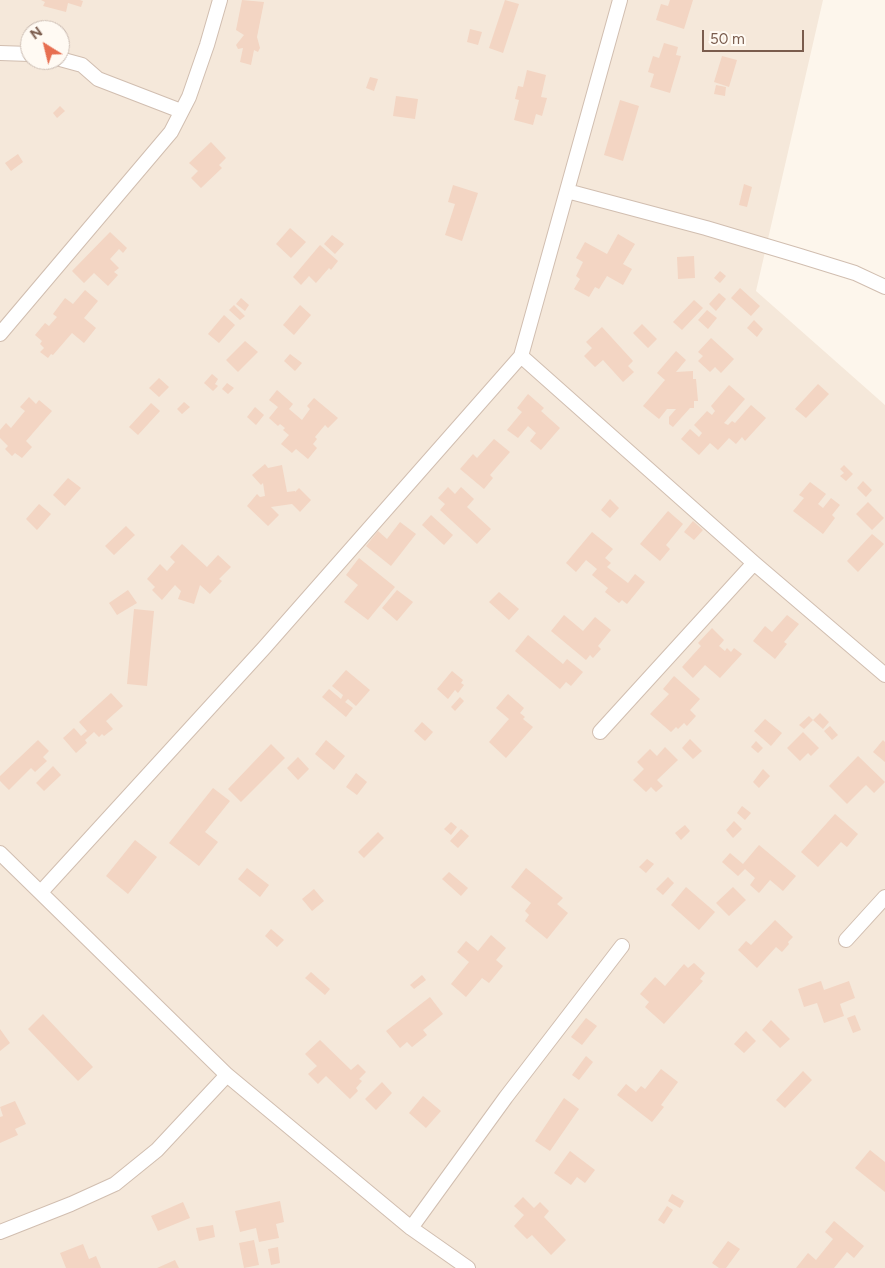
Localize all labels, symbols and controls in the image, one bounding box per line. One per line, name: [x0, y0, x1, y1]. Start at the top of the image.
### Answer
north arrow: [20, 20, 70, 70]
scale bar: [705, 20, 808, 52]
text: N: [27, 23, 46, 43]
text: 50 m: [710, 30, 745, 48]

